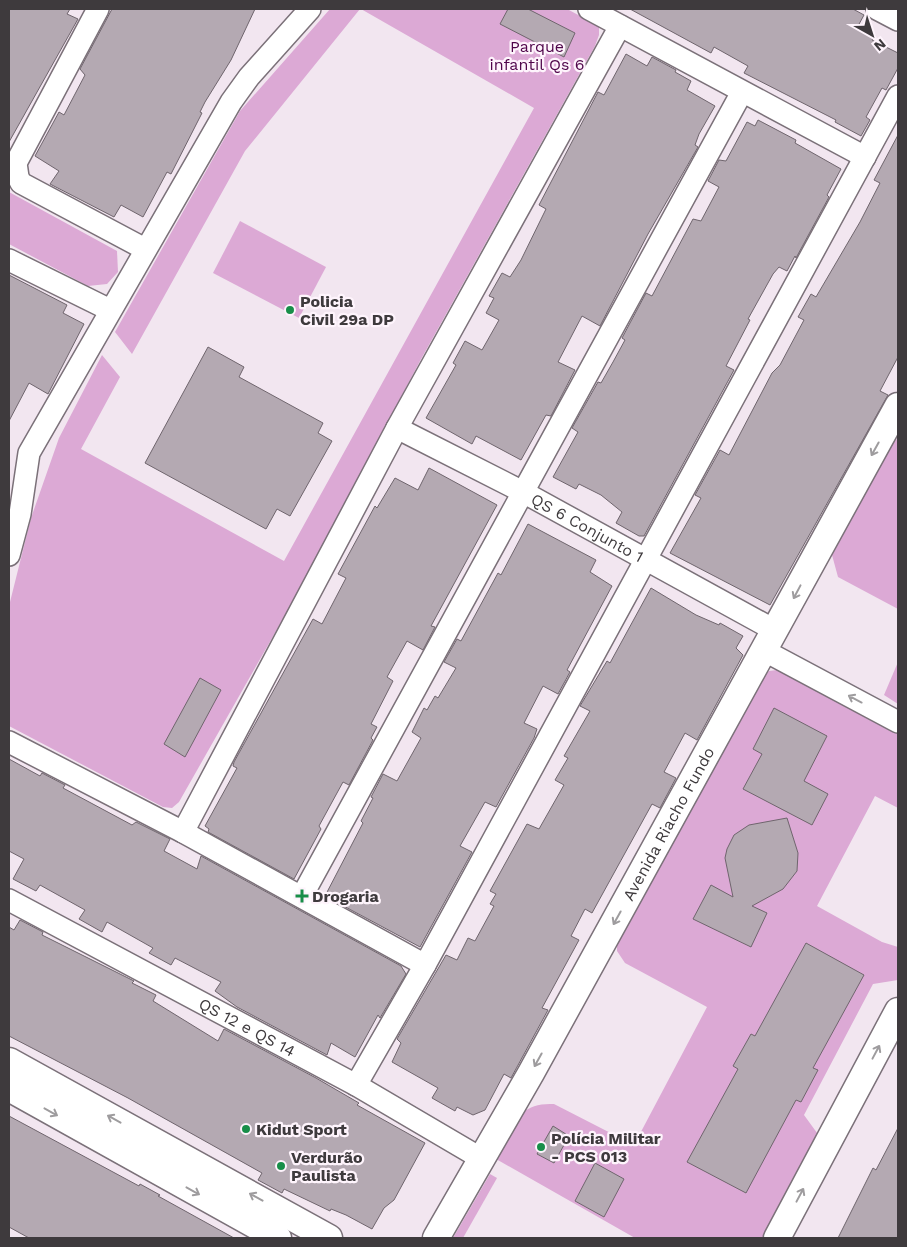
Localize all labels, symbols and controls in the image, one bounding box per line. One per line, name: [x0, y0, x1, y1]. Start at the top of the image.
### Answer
north arrow: [847, 10, 897, 60]
text: N: [871, 36, 889, 55]
park label: Parque infantil Qs 6: [489, 37, 585, 74]
place label: Policia Civil 29a DP: [300, 292, 394, 329]
marker: Policia Civil 29a DP: [284, 304, 296, 316]
one-way arrow: [869, 442, 879, 456]
street label: QS 6 Conjunto 1: [528, 489, 647, 566]
one-way arrow: [792, 584, 801, 599]
one-way arrow: [848, 694, 863, 704]
street label: Avenida Riacho Fundo: [619, 744, 719, 904]
place label: Drogaria: [312, 887, 379, 906]
marker: Drogaria: [296, 890, 308, 902]
one-way arrow: [612, 910, 621, 925]
street label: QS 12 e QS 14: [196, 994, 299, 1061]
one-way arrow: [872, 1045, 881, 1060]
one-way arrow: [533, 1053, 543, 1067]
one-way arrow: [44, 1107, 58, 1117]
one-way arrow: [107, 1113, 121, 1123]
place label: Kidut Sport: [256, 1120, 347, 1139]
marker: Kidut Sport: [240, 1123, 252, 1135]
place label: Polícia Militar - PCS 013: [551, 1129, 661, 1166]
marker: Polícia Militar - PCS 013: [535, 1141, 547, 1153]
place label: Verdurão Paulista: [291, 1148, 363, 1185]
marker: Verdurão Paulista: [275, 1160, 287, 1172]
one-way arrow: [186, 1186, 201, 1196]
one-way arrow: [795, 1188, 805, 1203]
one-way arrow: [249, 1192, 264, 1201]

